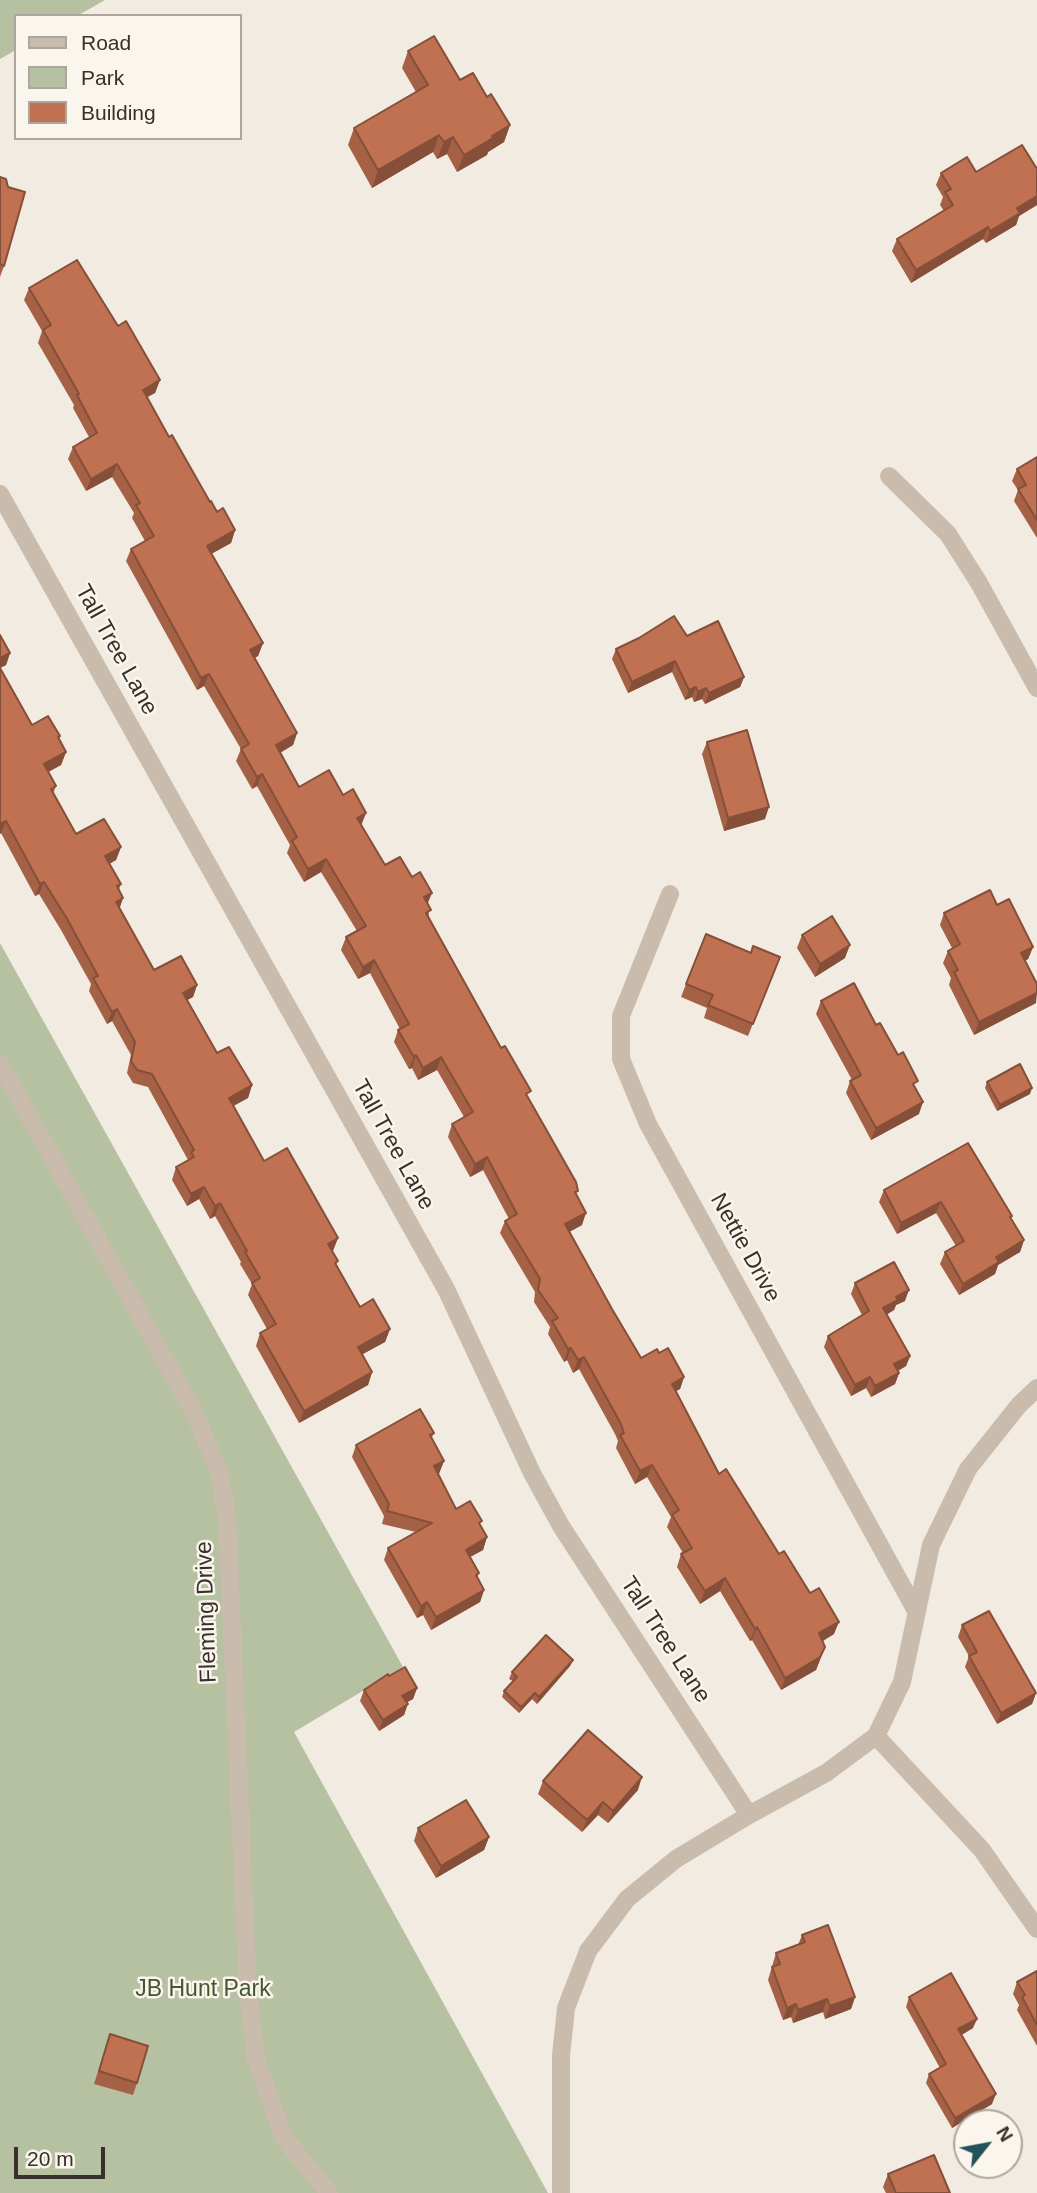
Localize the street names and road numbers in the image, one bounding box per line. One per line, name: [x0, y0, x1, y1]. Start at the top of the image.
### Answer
street label: Tall Tree Lane: [69, 580, 163, 720]
street label: Tall Tree Lane: [346, 1075, 440, 1215]
street label: Nettie Drive: [704, 1189, 786, 1307]
street label: Fleming Drive: [191, 1541, 223, 1683]
street label: Tall Tree Lane: [614, 1572, 716, 1708]

